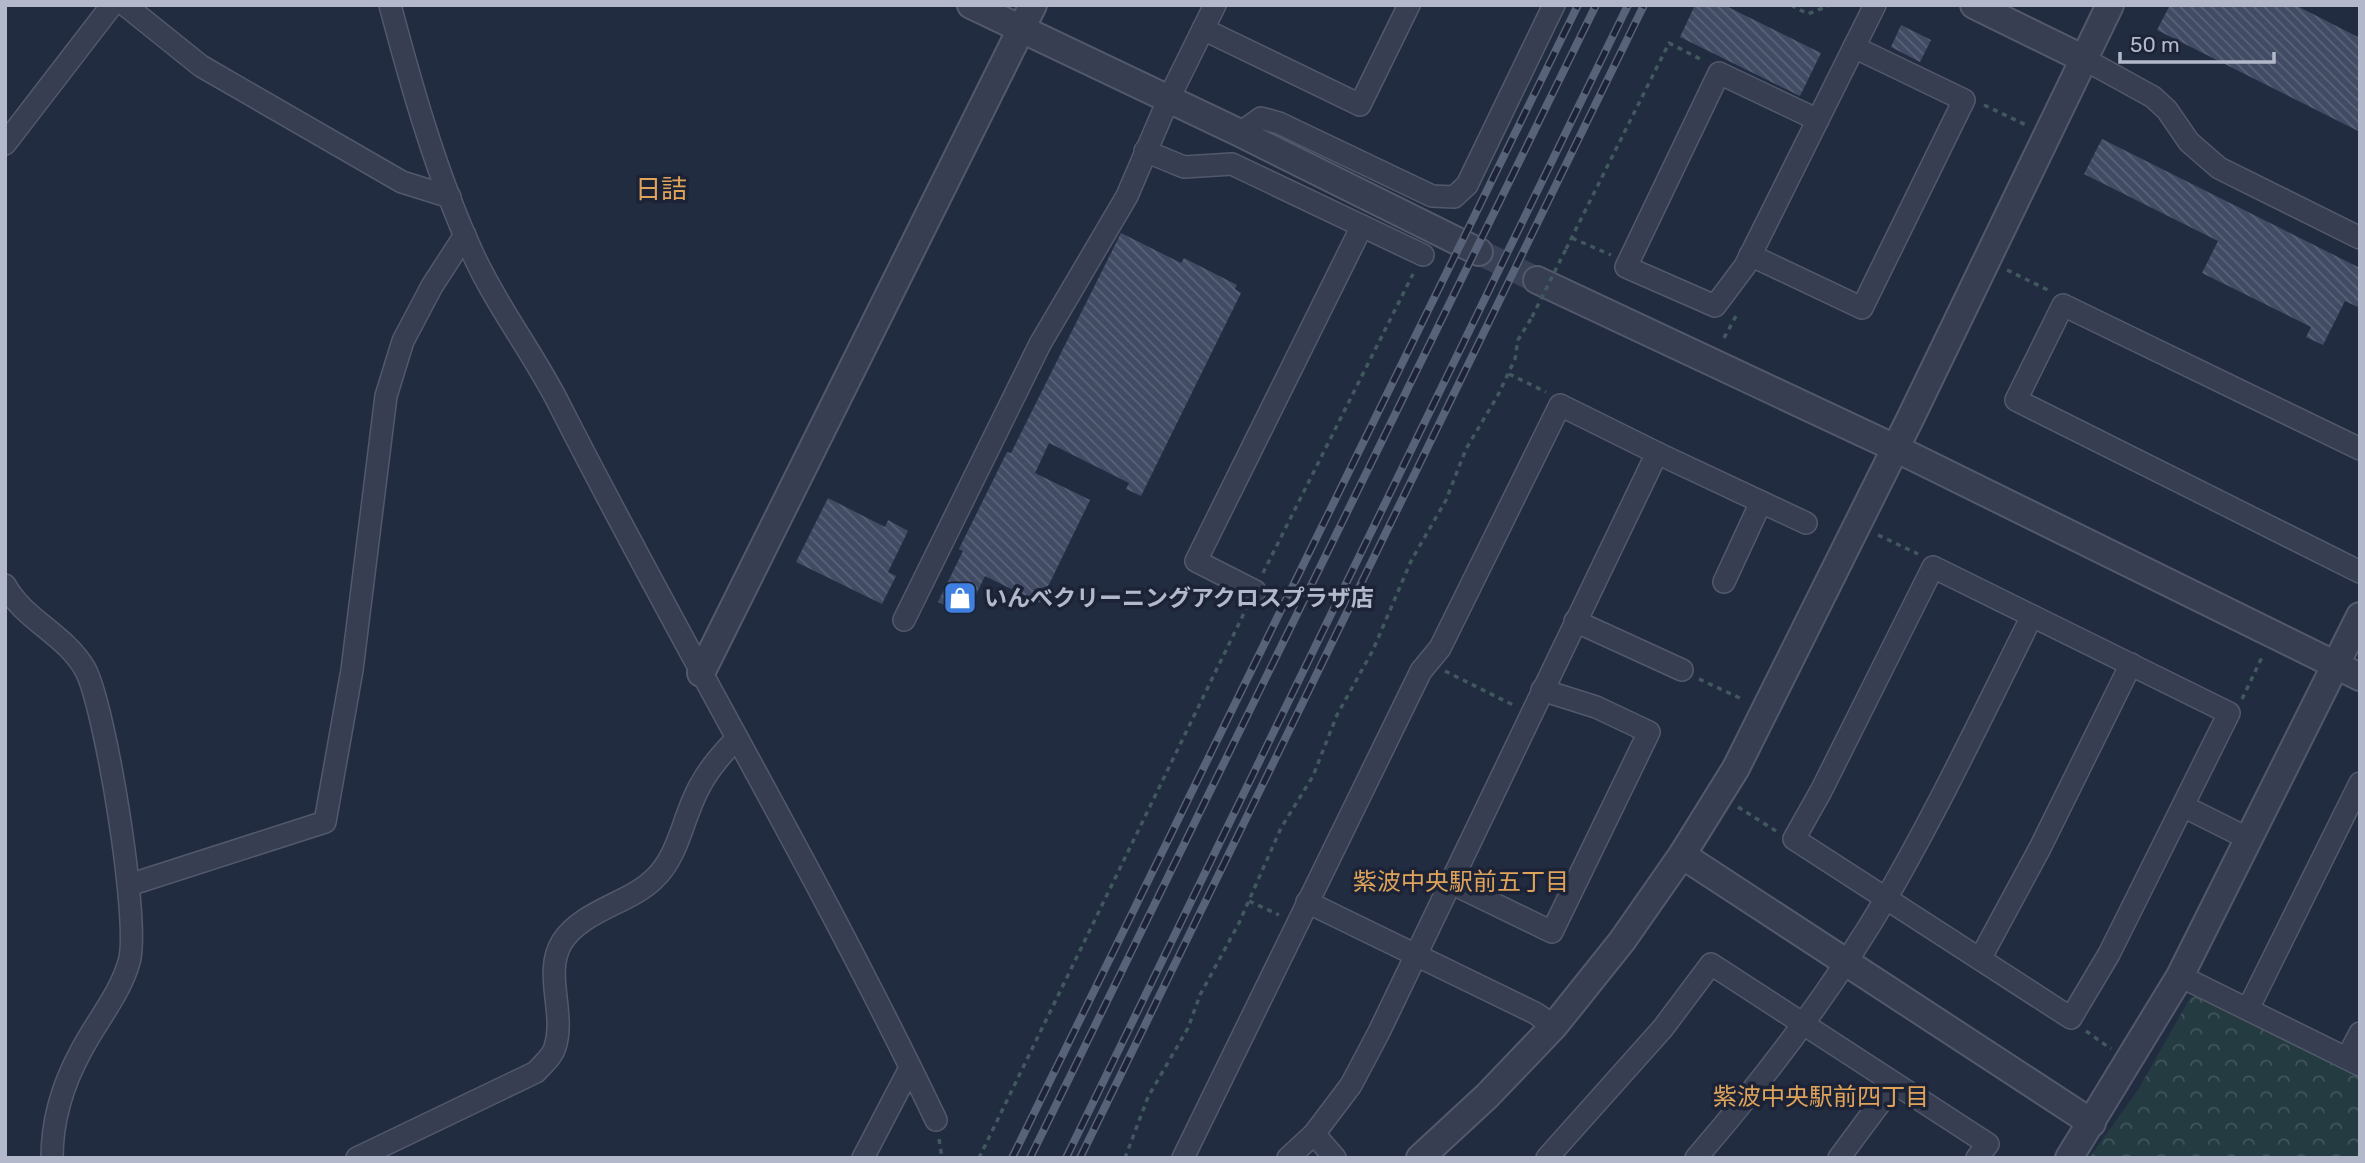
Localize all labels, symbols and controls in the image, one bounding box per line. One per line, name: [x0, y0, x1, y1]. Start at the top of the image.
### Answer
scale bar: [2120, 21, 2274, 65]
text: 50 m: [2130, 32, 2180, 57]
district label: 日詰: [635, 174, 687, 205]
shop icon: いんべクリーニングアクロスプラザ店: [941, 579, 979, 617]
place label: いんべクリーニングアクロスプラザ店: [984, 584, 1374, 612]
district label: 紫波中央駅前五丁目: [1353, 868, 1569, 896]
district label: 紫波中央駅前四丁目: [1713, 1083, 1929, 1111]

